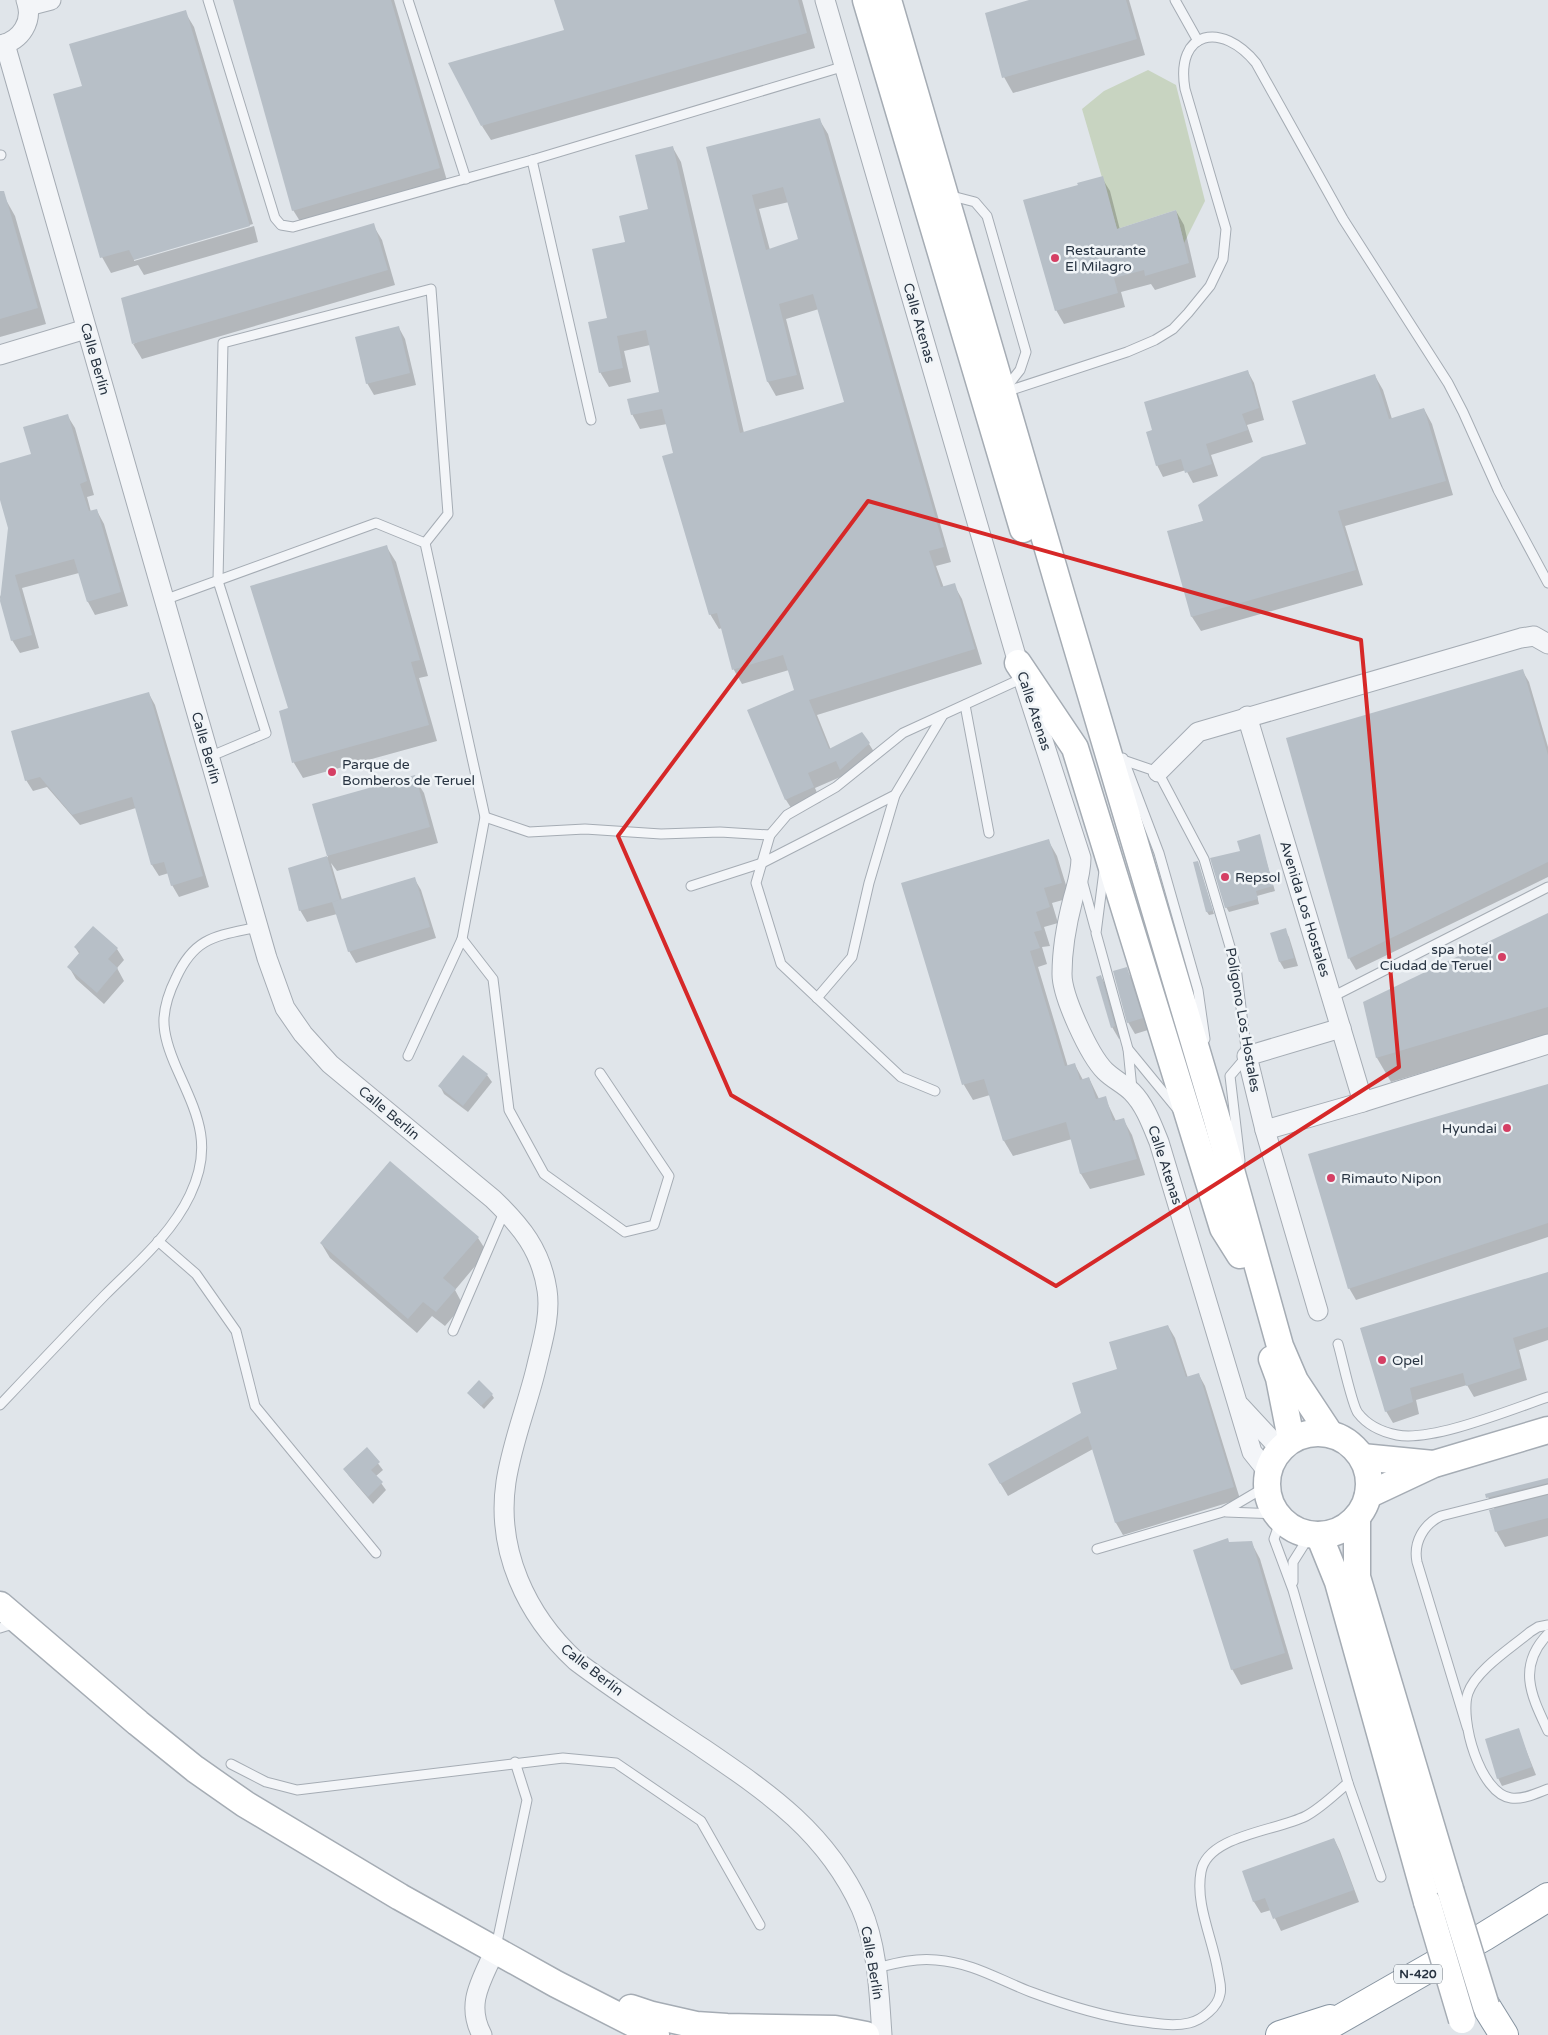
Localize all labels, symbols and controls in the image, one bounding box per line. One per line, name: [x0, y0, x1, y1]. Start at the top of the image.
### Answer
place label: Restaurante El Milagro: [1065, 242, 1146, 275]
marker: Restaurante El Milagro: [1049, 252, 1061, 264]
street label: Calle Atenas: [899, 281, 939, 365]
street label: Calle Berlín: [77, 321, 113, 397]
street label: Calle Atenas: [1013, 669, 1055, 753]
street label: Calle Berlín: [188, 710, 224, 786]
place label: Parque de Bomberos de Teruel: [342, 756, 475, 789]
marker: Parque de Bomberos de Teruel: [326, 766, 338, 778]
street label: Avenida Los Hostales: [1276, 839, 1334, 979]
place label: Repsol: [1235, 869, 1280, 886]
marker: Repsol: [1219, 871, 1231, 883]
place label: spa hotel Ciudad de Teruel: [1380, 941, 1492, 974]
street label: Polígono Los Hostales: [1222, 946, 1264, 1094]
marker: spa hotel Ciudad de Teruel: [1496, 951, 1508, 963]
street label: Calle Berlín: [355, 1083, 423, 1143]
place label: Hyundai: [1442, 1120, 1497, 1137]
marker: Hyundai: [1501, 1122, 1513, 1134]
street label: Calle Atenas: [1144, 1123, 1186, 1207]
place label: Rimauto Nipon: [1341, 1170, 1442, 1187]
marker: Rimauto Nipon: [1325, 1172, 1337, 1184]
place label: Opel: [1392, 1352, 1424, 1369]
marker: Opel: [1376, 1354, 1388, 1366]
street label: Calle Berlín: [557, 1640, 627, 1700]
street label: Calle Berlín: [857, 1925, 887, 2001]
road number: N-420: [1394, 1965, 1442, 1984]

